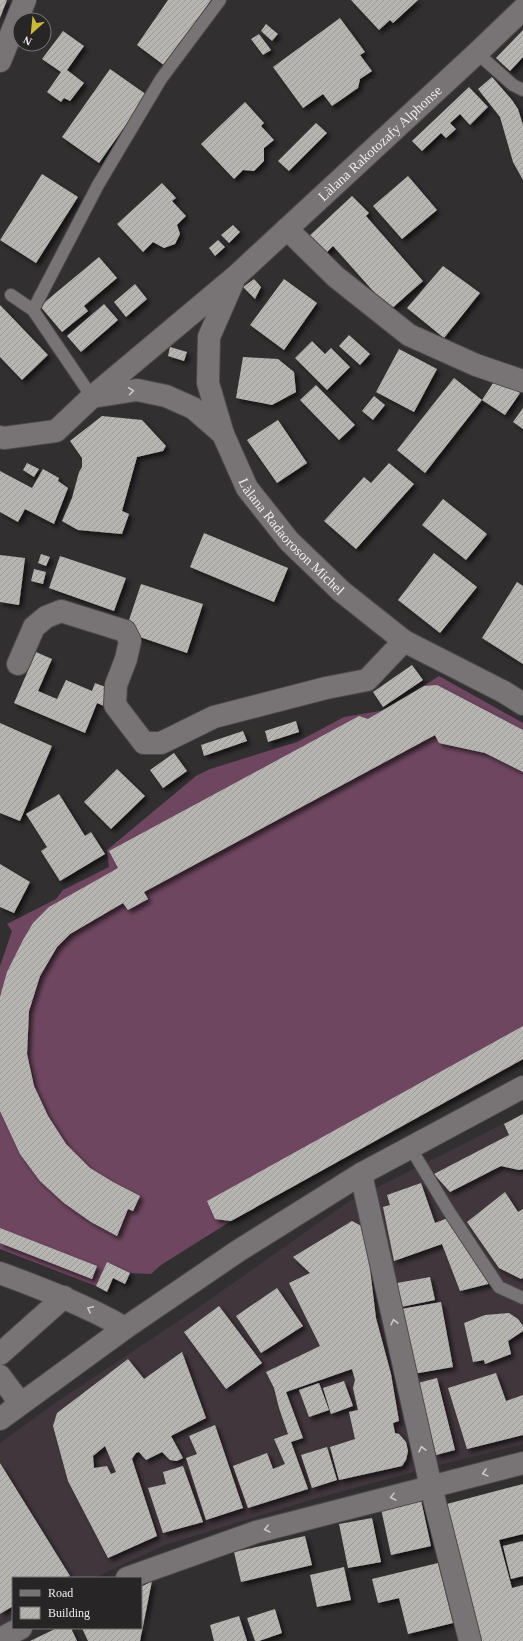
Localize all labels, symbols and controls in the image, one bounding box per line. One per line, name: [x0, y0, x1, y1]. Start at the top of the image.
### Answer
north arrow: [12, 12, 52, 52]
text: N: [21, 34, 34, 48]
street label: Làlana Rakotozafy Alphonse: [315, 82, 444, 204]
one-way arrow: [128, 387, 134, 396]
street label: Làlana Radaoroson Michel: [236, 476, 348, 598]
one-way arrow: [87, 1306, 95, 1314]
one-way arrow: [390, 1319, 398, 1325]
one-way arrow: [419, 1446, 427, 1452]
one-way arrow: [482, 1468, 489, 1477]
one-way arrow: [390, 1492, 397, 1501]
one-way arrow: [264, 1525, 270, 1533]
legend: [12, 1577, 142, 1629]
text: Road: [48, 1586, 73, 1600]
text: Building: [48, 1606, 90, 1620]

